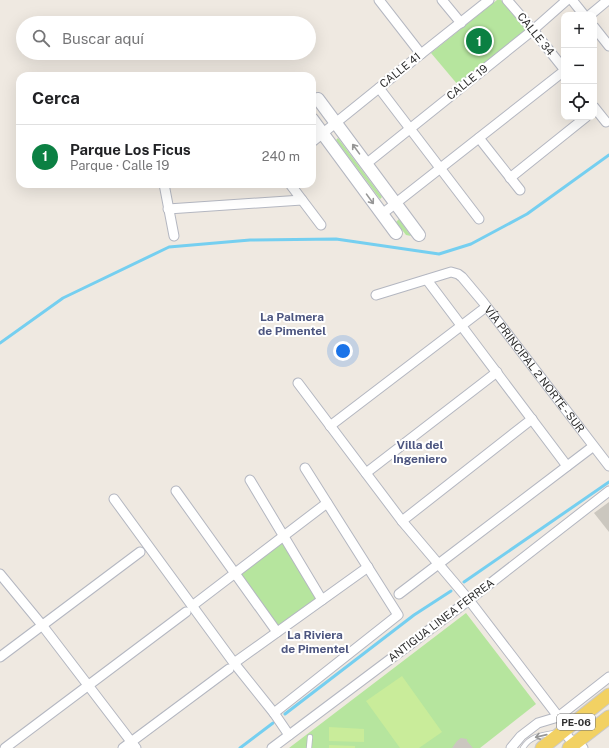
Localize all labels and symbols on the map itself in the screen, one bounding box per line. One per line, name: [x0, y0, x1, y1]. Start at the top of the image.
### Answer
street label: CALLE 34: [515, 10, 557, 58]
pin: 1: [466, 26, 492, 56]
street label: CALLE 41: [377, 50, 423, 90]
street label: CALLE 19: [444, 62, 490, 102]
one-way arrow: [351, 144, 360, 155]
one-way arrow: [366, 193, 375, 204]
street label: VÍA PRINCIPAL 2 NORTE - SUR: [482, 304, 587, 435]
district label: La Palmera de Pimentel: [258, 310, 326, 338]
your location: [333, 341, 353, 361]
district label: Villa del Ingeniero: [393, 438, 447, 466]
street label: ANTIGUA LINEA FERREA: [386, 576, 496, 664]
district label: La Riviera de Pimentel: [281, 628, 349, 656]
road number: PE-06: [557, 714, 595, 730]
one-way arrow: [535, 732, 548, 740]

